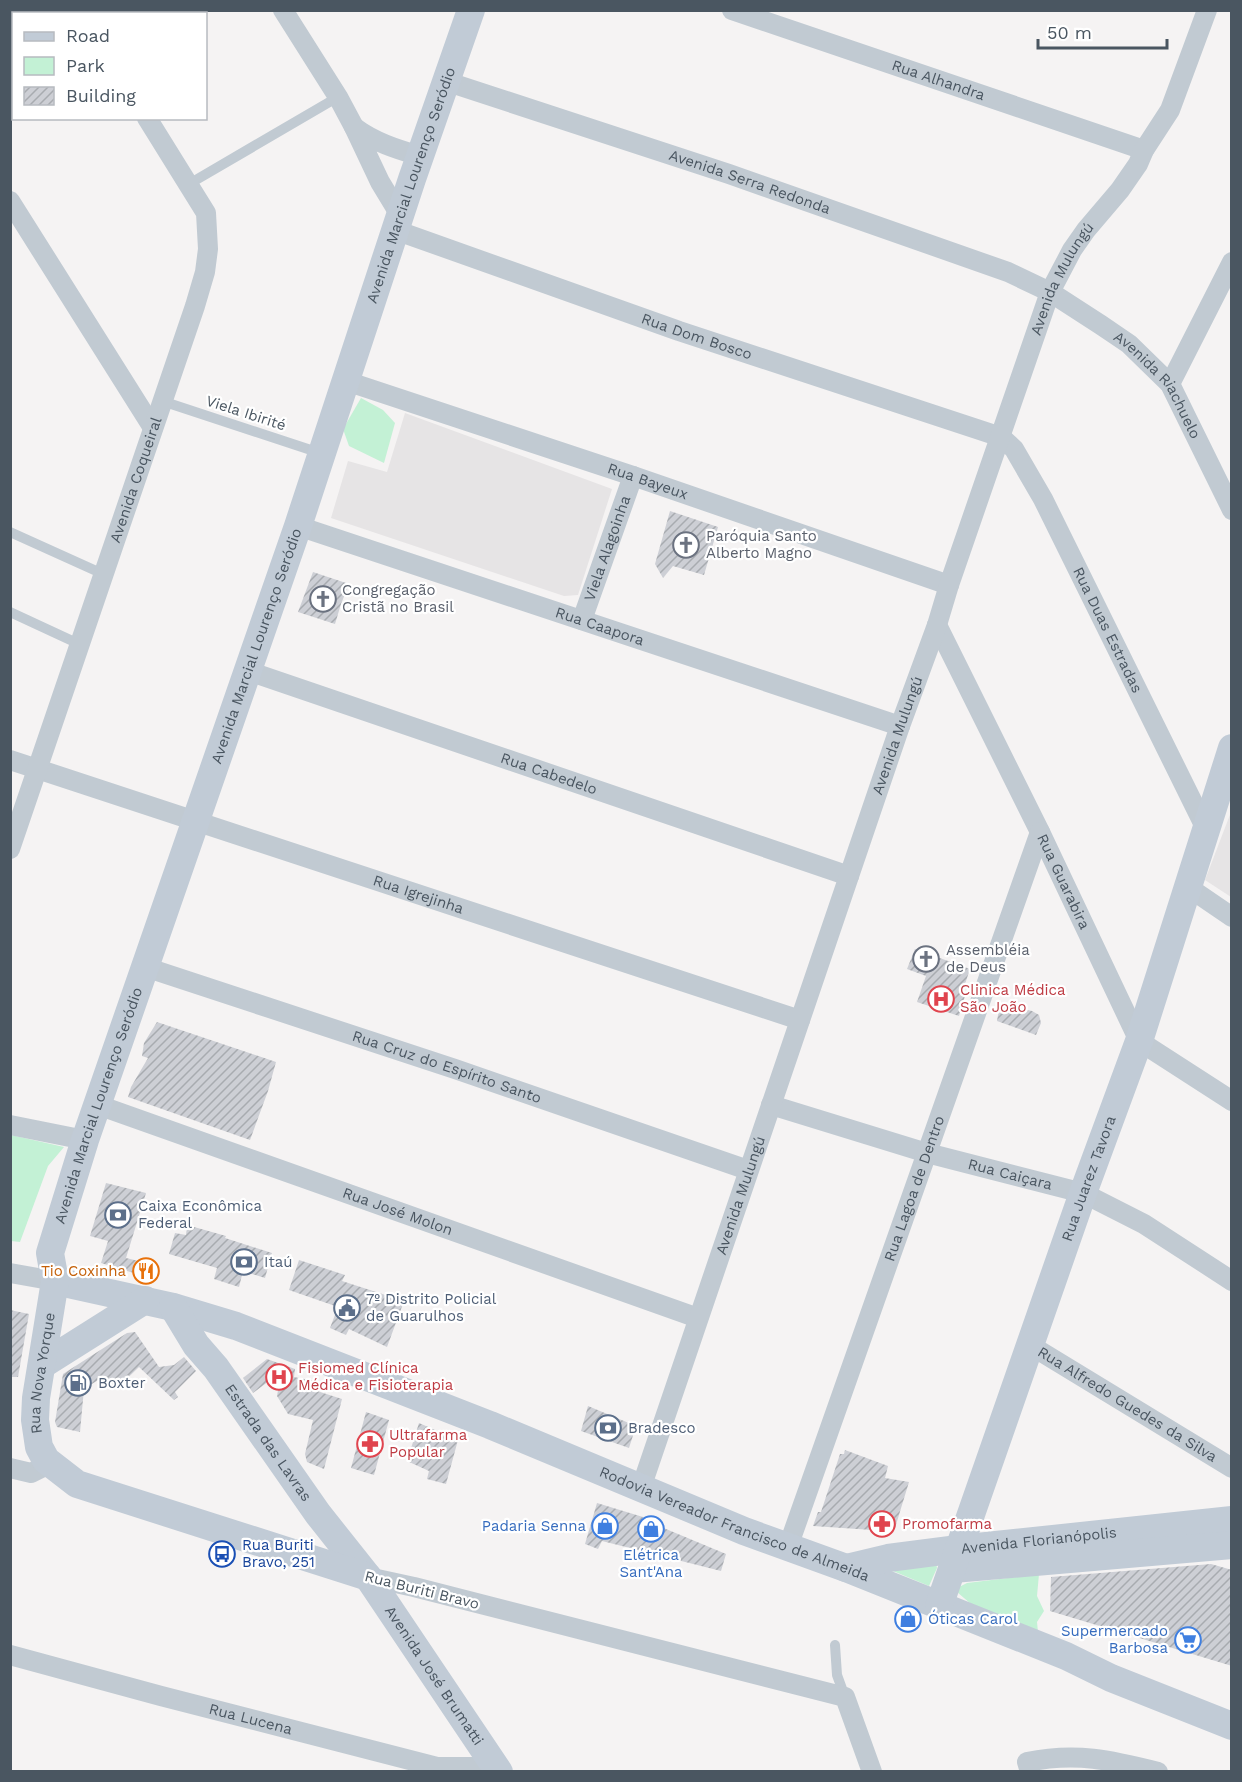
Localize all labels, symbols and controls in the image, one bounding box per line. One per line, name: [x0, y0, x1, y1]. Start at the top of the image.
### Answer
legend: [12, 12, 207, 120]
scale bar: [1038, 12, 1167, 50]
text: 50 m: [1047, 22, 1092, 43]
text: Road: [66, 25, 110, 46]
text: Park: [66, 55, 105, 76]
street label: Rua Alhandra: [890, 56, 988, 104]
street label: Avenida Marcial Lourenço Seródio: [363, 65, 459, 306]
text: Building: [66, 85, 136, 106]
street label: Avenida Serra Redonda: [667, 146, 833, 218]
street label: Avenida Mulungú: [1027, 219, 1098, 338]
street label: Rua Dom Bosco: [639, 309, 754, 363]
street label: Avenida Riachuelo: [1110, 327, 1204, 442]
street label: Viela Ibirité: [204, 392, 288, 434]
street label: Avenida Coqueiral: [106, 414, 166, 545]
street label: Rua Bayeux: [605, 459, 690, 503]
street label: Viela Alagoinha: [580, 493, 635, 604]
street label: Avenida Marcial Lourenço Seródio: [207, 526, 306, 766]
place label: Paróquia Santo Alberto Magno: [706, 527, 817, 562]
church icon: Paróquia Santo Alberto Magno: [671, 530, 701, 560]
street label: Rua Duas Estradas: [1069, 564, 1146, 696]
place label: Congregação Cristã no Brasil: [342, 581, 454, 616]
church icon: Congregação Cristã no Brasil: [308, 584, 338, 614]
street label: Rua Caapora: [553, 603, 647, 650]
street label: Avenida Mulungú: [868, 674, 926, 797]
street label: Rua Cabedelo: [498, 749, 600, 798]
street label: Rua Guarabira: [1033, 831, 1094, 932]
street label: Rua Igrejinha: [371, 871, 467, 918]
place label: Assembléia de Deus: [946, 941, 1030, 976]
church icon: Assembléia de Deus: [911, 944, 941, 974]
place label: Clinica Médica São João: [960, 981, 1066, 1016]
hospital icon: Clinica Médica São João: [926, 984, 956, 1014]
street label: Avenida Marcial Lourenço Seródio: [51, 985, 146, 1226]
street label: Rua Cruz do Espírito Santo: [350, 1027, 544, 1107]
street label: Rua Lagoa de Dentro: [880, 1113, 948, 1264]
street label: Rua Juarez Tavora: [1058, 1113, 1120, 1244]
street label: Avenida Mulungú: [712, 1134, 769, 1257]
street label: Rua Caiçara: [966, 1155, 1055, 1194]
street label: Rua José Molon: [340, 1184, 455, 1239]
place label: Caixa Econômica Federal: [138, 1197, 263, 1232]
bank icon: Caixa Econômica Federal: [103, 1200, 133, 1230]
bank icon: Itaú: [229, 1247, 259, 1277]
place label: Itaú: [264, 1253, 292, 1271]
restaurant icon: Tio Coxinha: [131, 1256, 161, 1286]
place label: Tio Coxinha: [41, 1262, 127, 1280]
place label: 7º Distrito Policial de Guarulhos: [366, 1290, 497, 1325]
public building icon: 7º Distrito Policial de Guarulhos: [332, 1293, 362, 1323]
street label: Rua Nova Yorque: [26, 1311, 59, 1435]
street label: Rua Alfredo Guedes da Silva: [1034, 1343, 1221, 1466]
place label: Fisiomed Clínica Médica e Fisioterapia: [298, 1359, 454, 1394]
hospital icon: Fisiomed Clínica Médica e Fisioterapia: [264, 1362, 294, 1392]
fuel station icon: Boxter: [63, 1368, 93, 1398]
place label: Boxter: [98, 1374, 146, 1392]
street label: Estrada das Lavras: [221, 1380, 315, 1505]
bank icon: Bradesco: [593, 1413, 623, 1443]
place label: Bradesco: [628, 1419, 696, 1437]
place label: Ultrafarma Popular: [389, 1426, 468, 1461]
pharmacy icon: Ultrafarma Popular: [355, 1429, 385, 1459]
street label: Rodovia Vereador Francisco de Almeida: [597, 1463, 873, 1586]
pharmacy icon: Promofarma: [867, 1509, 897, 1539]
shop icon: Padaria Senna: [590, 1511, 620, 1541]
shop icon: Elétrica Sant'Ana: [636, 1514, 666, 1544]
place label: Promofarma: [902, 1515, 993, 1533]
place label: Padaria Senna: [482, 1517, 586, 1535]
street label: Avenida Florianópolis: [960, 1523, 1118, 1558]
place label: Rua Buriti Bravo, 251: [242, 1536, 315, 1571]
bus stop icon: Rua Buriti Bravo, 251: [207, 1539, 237, 1569]
place label: Elétrica Sant'Ana: [619, 1546, 683, 1581]
street label: Rua Buriti Bravo: [363, 1567, 481, 1613]
street label: Avenida José Brumatti: [381, 1602, 487, 1748]
shop icon: Óticas Carol: [893, 1604, 923, 1634]
place label: Óticas Carol: [928, 1609, 1018, 1628]
place label: Supermercado Barbosa: [1061, 1622, 1168, 1657]
supermarket icon: Supermercado Barbosa: [1173, 1625, 1203, 1655]
street label: Rua Lucena: [207, 1700, 295, 1739]

